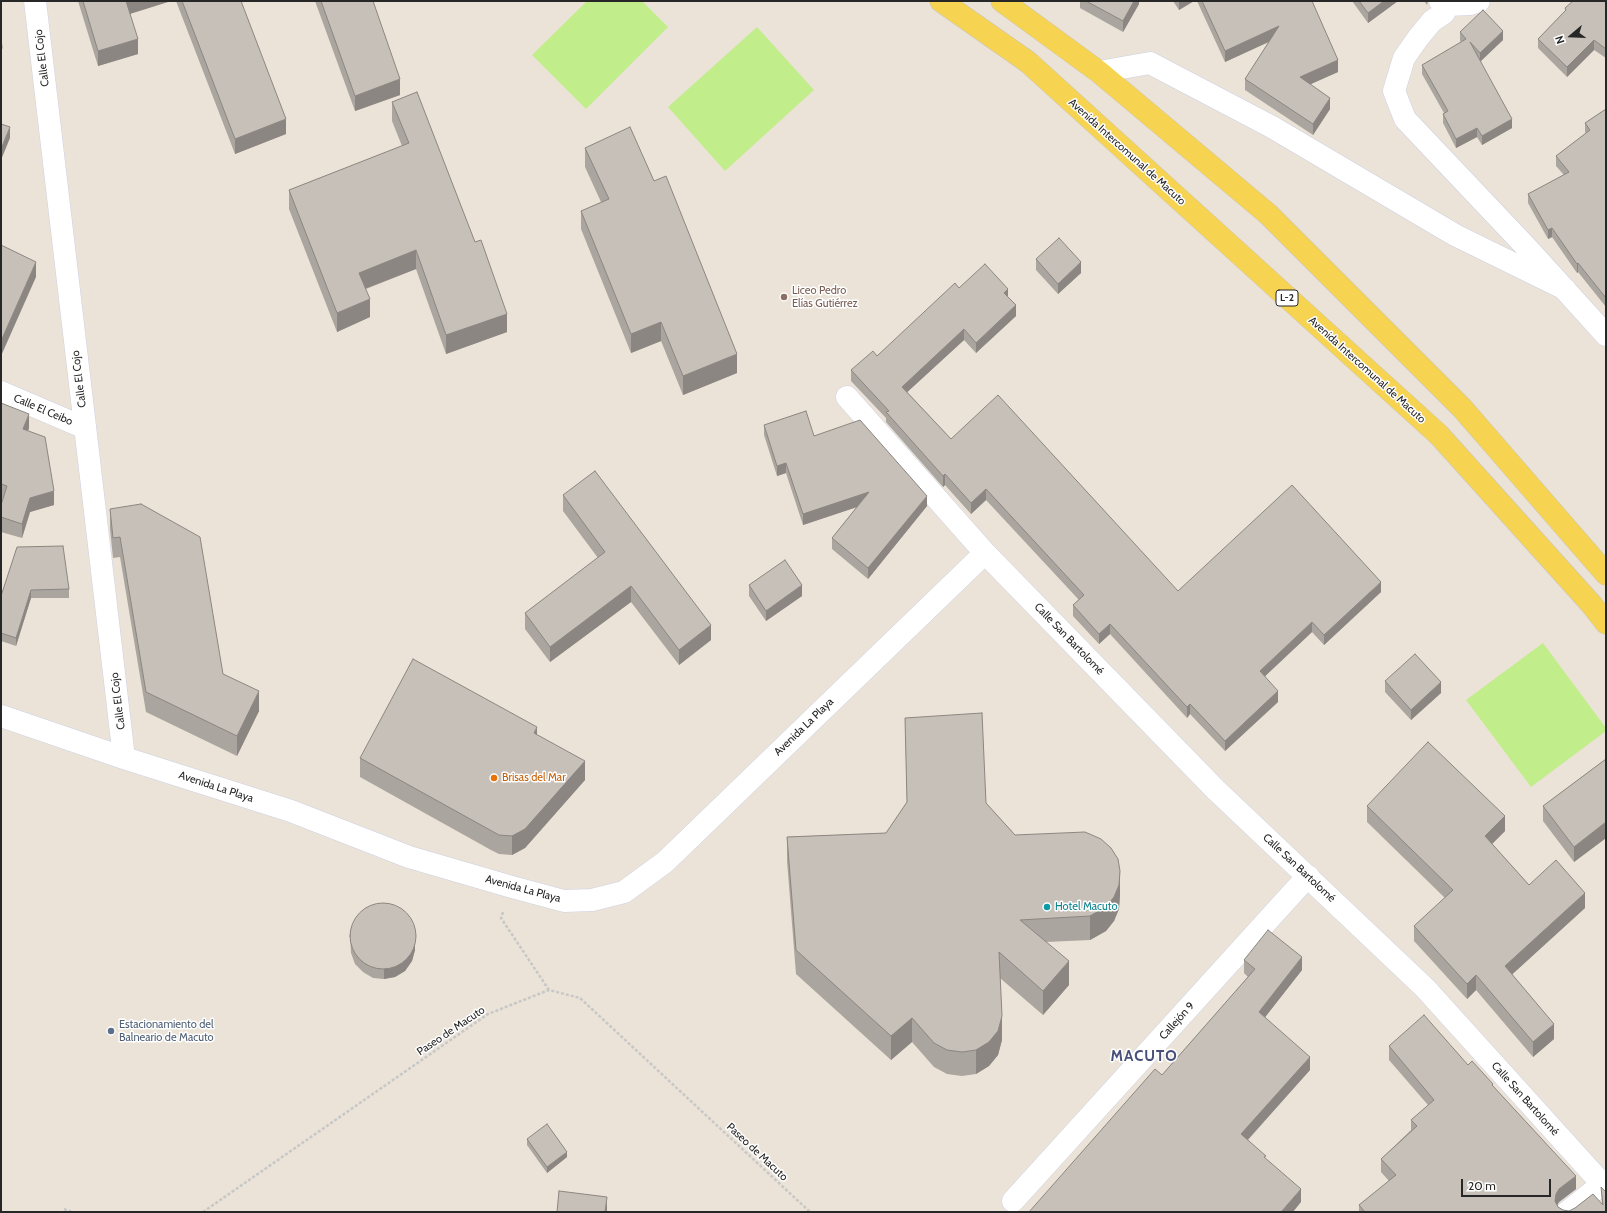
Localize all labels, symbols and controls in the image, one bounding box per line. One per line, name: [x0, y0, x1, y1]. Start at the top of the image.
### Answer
north arrow: [1551, 16, 1591, 56]
street label: Calle El Cojo: [32, 29, 52, 87]
text: N: [1552, 34, 1568, 46]
street label: Avenida Intercomunal de Macuto: [1066, 96, 1188, 208]
place label: Liceo Pedro Elías Gutiérrez: [792, 284, 858, 310]
road number: L-2: [1276, 290, 1298, 306]
marker: Liceo Pedro Elías Gutiérrez: [779, 292, 789, 302]
street label: Avenida Intercomunal de Macuto: [1306, 314, 1428, 426]
street label: Calle El Cojo: [69, 350, 89, 408]
street label: Calle El Ceibo: [11, 392, 75, 428]
street label: Calle San Bartolomé: [1031, 600, 1107, 678]
street label: Calle El Cojo: [108, 672, 128, 730]
street label: Avenida La Playa: [772, 695, 836, 759]
street label: Avenida La Playa: [177, 769, 255, 805]
place label: Brisas del Mar: [502, 771, 566, 785]
marker: Brisas del Mar: [489, 773, 499, 783]
street label: Calle San Bartolomé: [1260, 831, 1338, 905]
street label: Avenida La Playa: [484, 873, 562, 905]
place label: Hotel Macuto: [1055, 900, 1118, 914]
marker: Hotel Macuto: [1042, 902, 1052, 912]
street label: Callejón 9: [1157, 999, 1197, 1043]
street label: Paseo de Macuto: [415, 1003, 487, 1059]
place label: Estacionamiento del Balneario de Macuto: [119, 1018, 214, 1044]
marker: Estacionamiento del Balneario de Macuto: [106, 1026, 116, 1036]
district label: MACUTO: [1110, 1048, 1178, 1066]
street label: Calle San Bartolomé: [1488, 1059, 1562, 1139]
street label: Paseo de Macuto: [724, 1120, 790, 1184]
scale bar: [1463, 1171, 1553, 1197]
text: 20 m: [1468, 1178, 1496, 1193]

